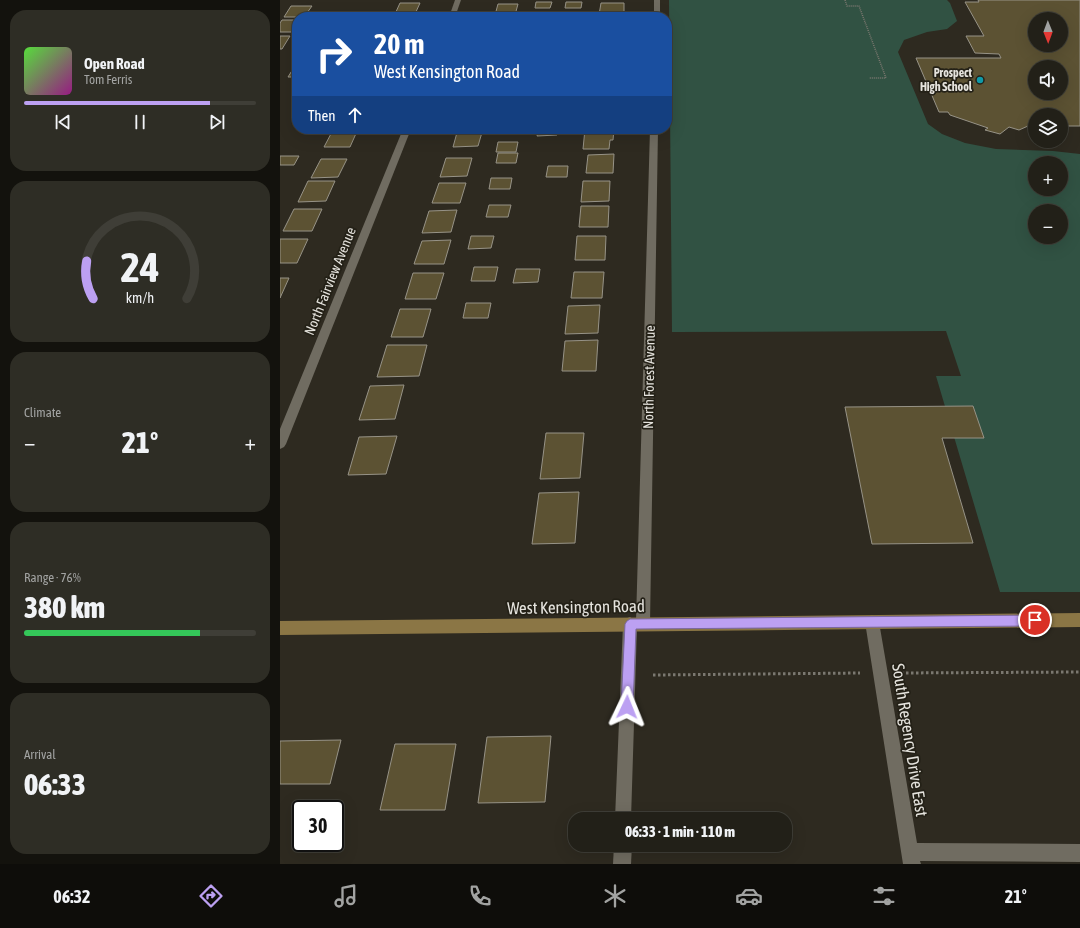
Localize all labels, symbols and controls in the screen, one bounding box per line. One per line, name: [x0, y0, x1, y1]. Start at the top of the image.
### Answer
north arrow: [1028, 12, 1068, 52]
map controls: [1028, 12, 1068, 244]
icon: right: [308, 28, 360, 80]
text: 20 m: [374, 28, 424, 60]
text: Open Road: [84, 55, 145, 72]
button: sound: [1028, 60, 1068, 100]
text: West Kensington Road: [374, 61, 520, 82]
place label: Prospect High School: [920, 66, 973, 94]
text: Tom Ferris: [84, 72, 132, 87]
marker: Prospect High School: [975, 75, 985, 85]
icon: ahead: [344, 104, 366, 126]
text: Then: [308, 107, 336, 124]
button: layers: [1028, 108, 1068, 148]
icon: previous: [52, 111, 74, 133]
icon: pause: [129, 111, 151, 133]
icon: next: [206, 111, 228, 133]
button: +: [1028, 156, 1068, 196]
button: −: [1028, 204, 1068, 244]
street label: North Fairview Avenue: [301, 225, 359, 337]
text: 24: [120, 243, 160, 291]
text: km/h: [126, 290, 154, 306]
street label: North Forest Avenue: [640, 325, 658, 429]
text: Climate: [24, 405, 61, 420]
text: 21°: [122, 425, 158, 459]
text: −: [24, 429, 35, 455]
text: +: [245, 429, 256, 455]
text: Range · 76%: [24, 570, 81, 585]
text: 380 km: [24, 590, 105, 624]
street label: West Kensington Road: [507, 596, 645, 618]
pin: [1018, 603, 1052, 637]
icon: arrive: [1024, 609, 1046, 631]
street label: South Regency Drive East: [888, 662, 932, 818]
position arrow: [606, 686, 648, 728]
text: Arrival: [24, 747, 56, 762]
text: 06:33: [24, 767, 86, 801]
speed limit sign: 30: [292, 800, 344, 852]
text: 06:33 · 1 min · 110 m: [625, 823, 735, 840]
icon: directions: [197, 882, 225, 910]
icon: music: [332, 882, 360, 910]
icon: phone: [466, 882, 494, 910]
icon: climate: [601, 882, 629, 910]
icon: car: [735, 882, 763, 910]
icon: filters: [870, 882, 898, 910]
text: 06:32: [53, 886, 90, 907]
text: 21°: [1005, 886, 1027, 907]

